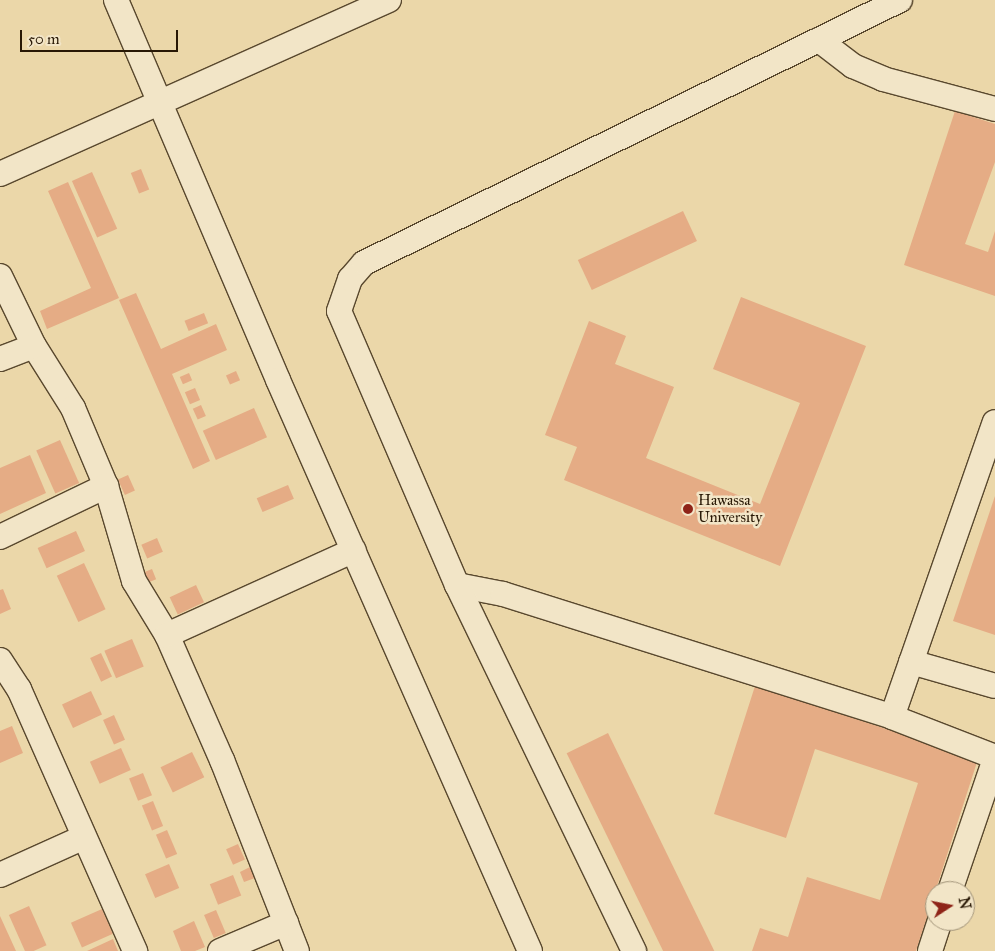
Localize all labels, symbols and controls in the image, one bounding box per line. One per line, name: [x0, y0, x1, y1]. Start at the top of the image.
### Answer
scale bar: [22, 20, 180, 52]
text: 50 m: [28, 30, 60, 48]
place label: Hawassa University: [698, 491, 762, 526]
marker: Hawassa University: [682, 503, 694, 515]
north arrow: [925, 881, 975, 931]
text: N: [955, 896, 974, 911]

